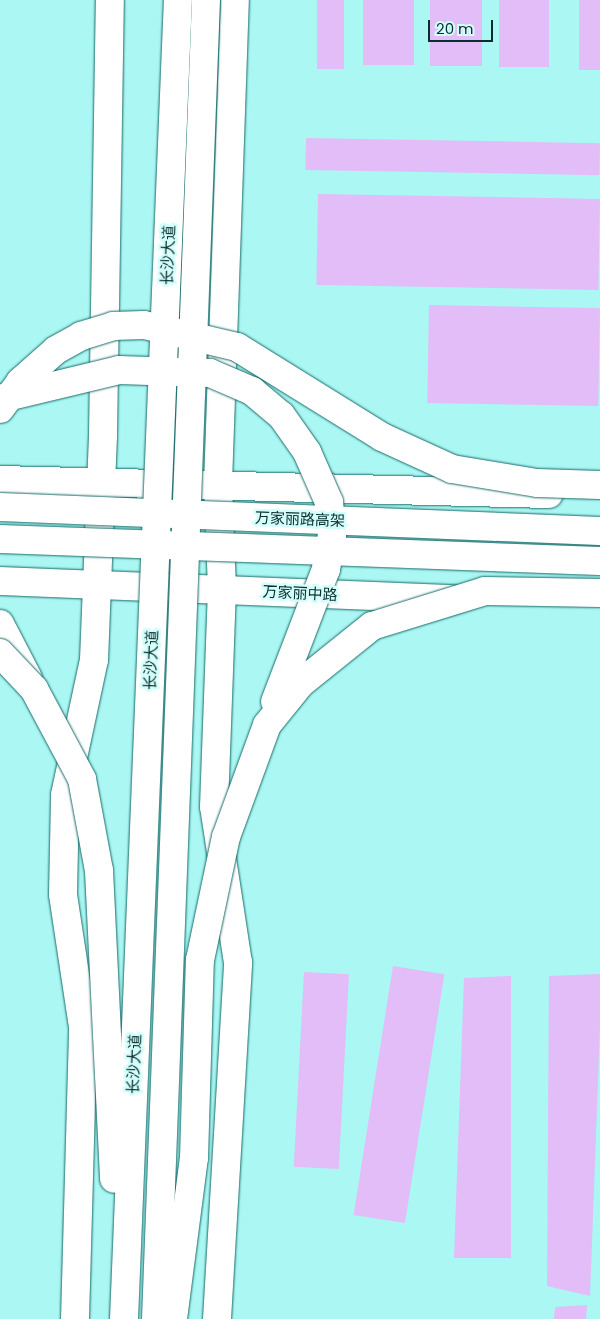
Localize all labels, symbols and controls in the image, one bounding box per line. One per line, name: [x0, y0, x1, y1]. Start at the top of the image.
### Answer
scale bar: [430, 10, 495, 42]
text: 20 m: [436, 18, 474, 39]
street label: 长沙大道: [158, 225, 178, 285]
street label: 万家丽路高架: [255, 508, 345, 530]
street label: 万家丽中路: [262, 582, 338, 604]
street label: 长沙大道: [141, 630, 161, 690]
street label: 长沙大道: [124, 1034, 144, 1094]

